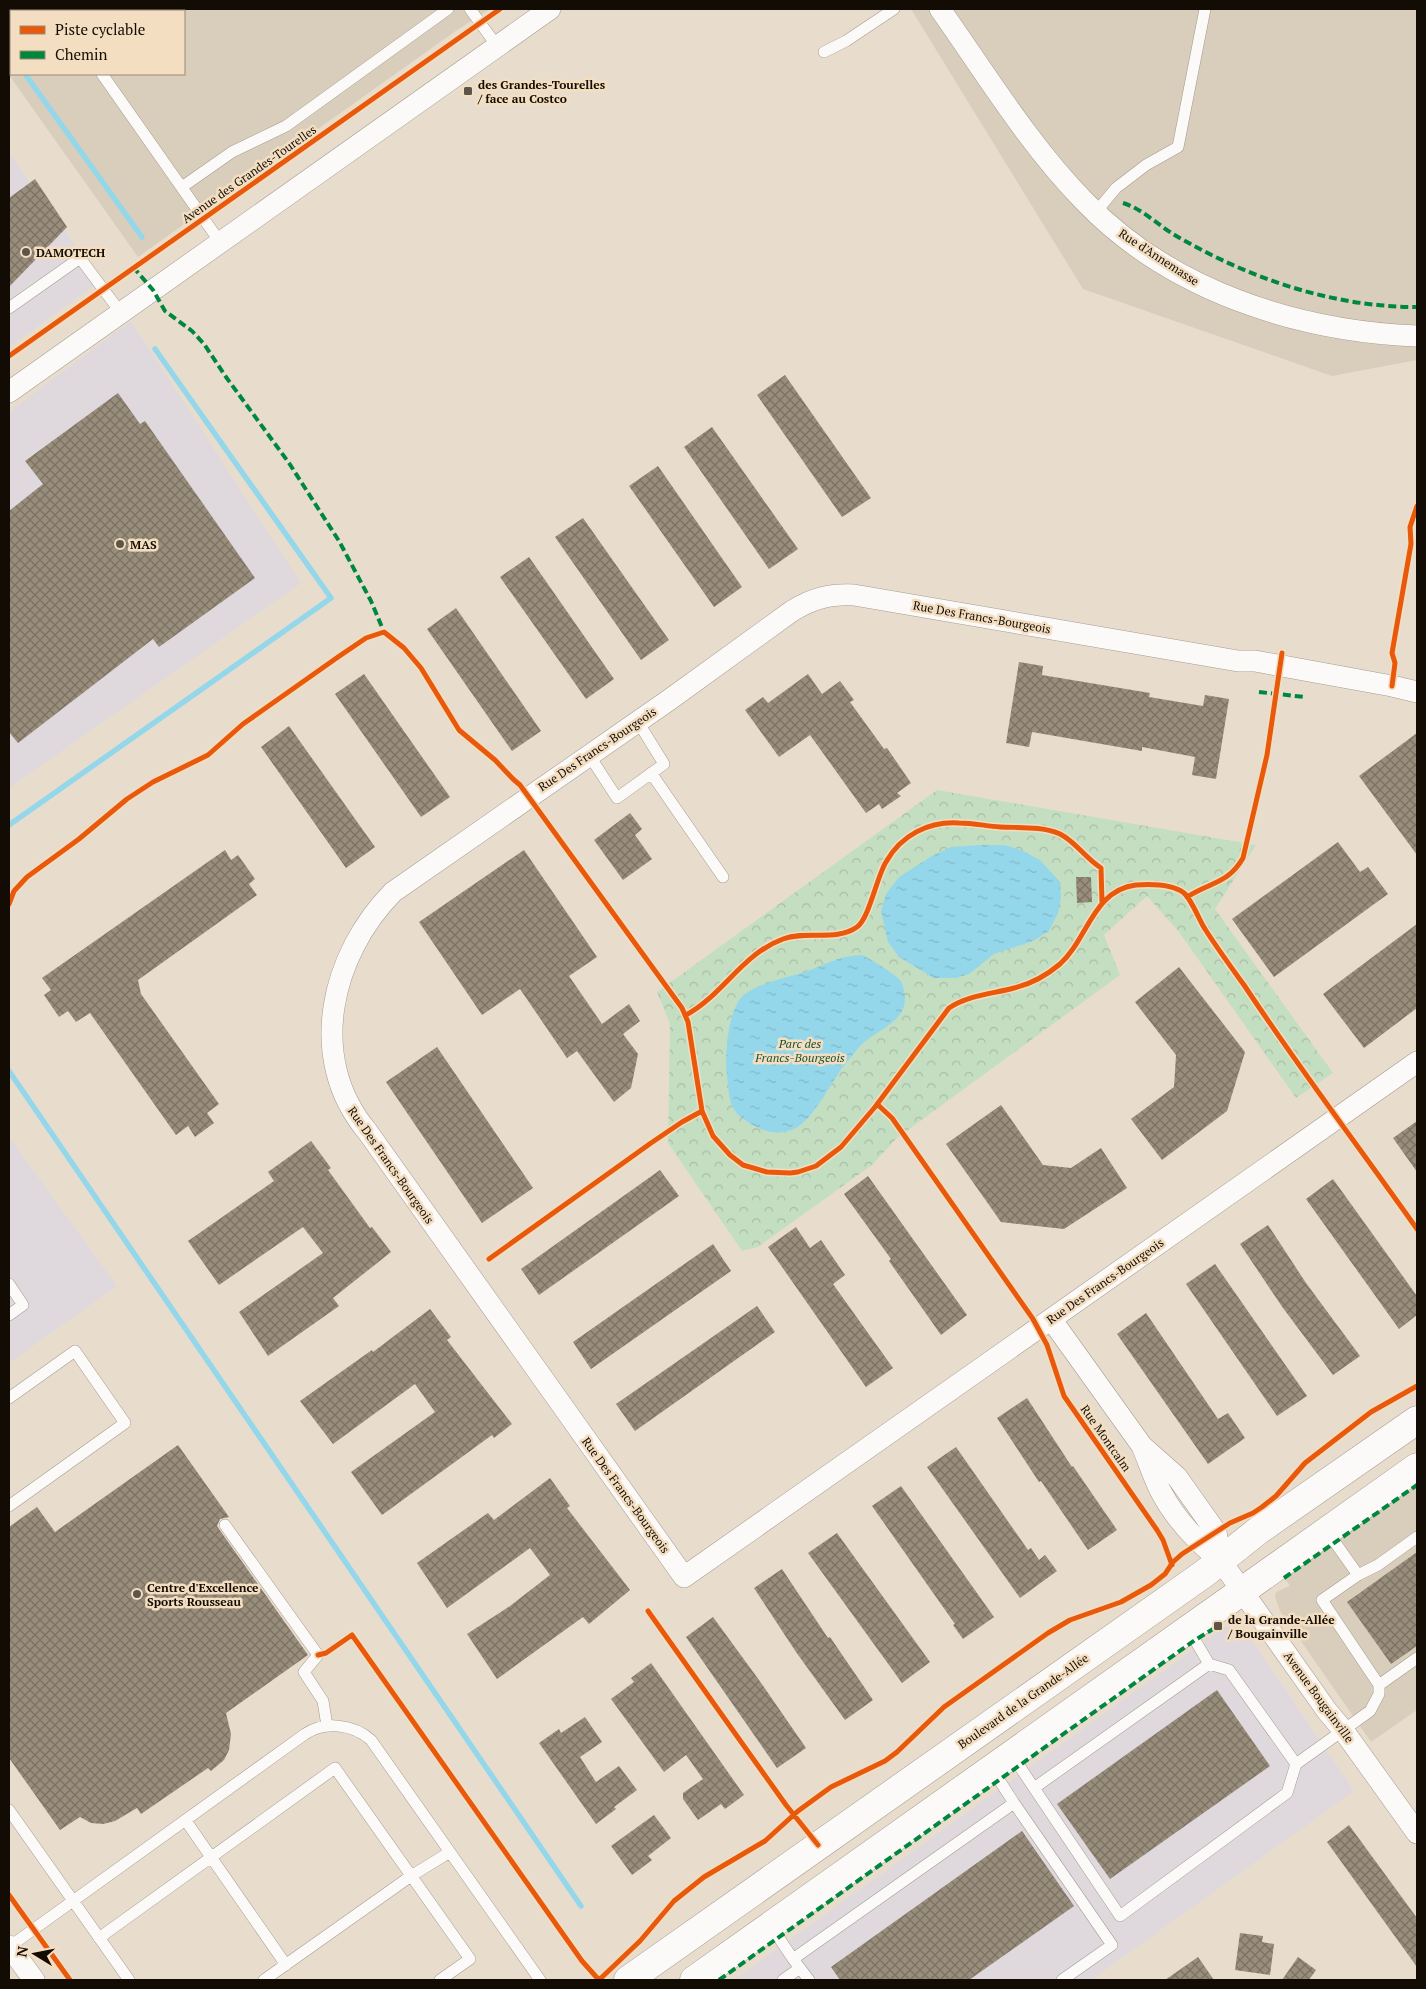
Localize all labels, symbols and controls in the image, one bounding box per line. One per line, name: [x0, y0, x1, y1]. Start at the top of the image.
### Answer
legend: [10, 10, 185, 75]
text: Piste cyclable: [55, 19, 145, 39]
text: Chemin: [55, 44, 107, 64]
place label: des Grandes-Tourelles / face au Costco: [477, 77, 606, 106]
marker: des Grandes-Tourelles / face au Costco: [462, 85, 474, 97]
street label: Avenue des Grandes-Tourelles: [179, 122, 319, 226]
street label: Rue d'Annemasse: [1116, 225, 1202, 289]
place label: DAMOTECH: [36, 245, 105, 260]
marker: DAMOTECH: [20, 246, 32, 258]
place label: MAS: [130, 537, 157, 552]
marker: MAS: [114, 538, 126, 550]
street label: Rue Des Francs-Bourgeois: [912, 597, 1052, 637]
street label: Rue Des Francs-Bourgeois: [535, 704, 659, 794]
park label: Parc des Francs-Bourgeois: [754, 1036, 845, 1065]
street label: Rue Des Francs-Bourgeois: [345, 1103, 437, 1227]
street label: Rue Des Francs-Bourgeois: [1043, 1235, 1167, 1327]
street label: Rue Montcalm: [1078, 1402, 1135, 1475]
street label: Rue Des Francs-Bourgeois: [579, 1434, 673, 1556]
place label: Centre d'Excellence Sports Rousseau: [147, 1580, 259, 1609]
marker: Centre d'Excellence Sports Rousseau: [131, 1588, 143, 1600]
place label: de la Grande-Allée / Bougainville: [1227, 1612, 1335, 1641]
marker: de la Grande-Allée / Bougainville: [1212, 1620, 1224, 1632]
street label: Avenue Bougainville: [1281, 1648, 1357, 1746]
street label: Boulevard de la Grande-Allée: [955, 1650, 1091, 1752]
north arrow: [10, 1929, 60, 1979]
text: N: [11, 1944, 32, 1959]

